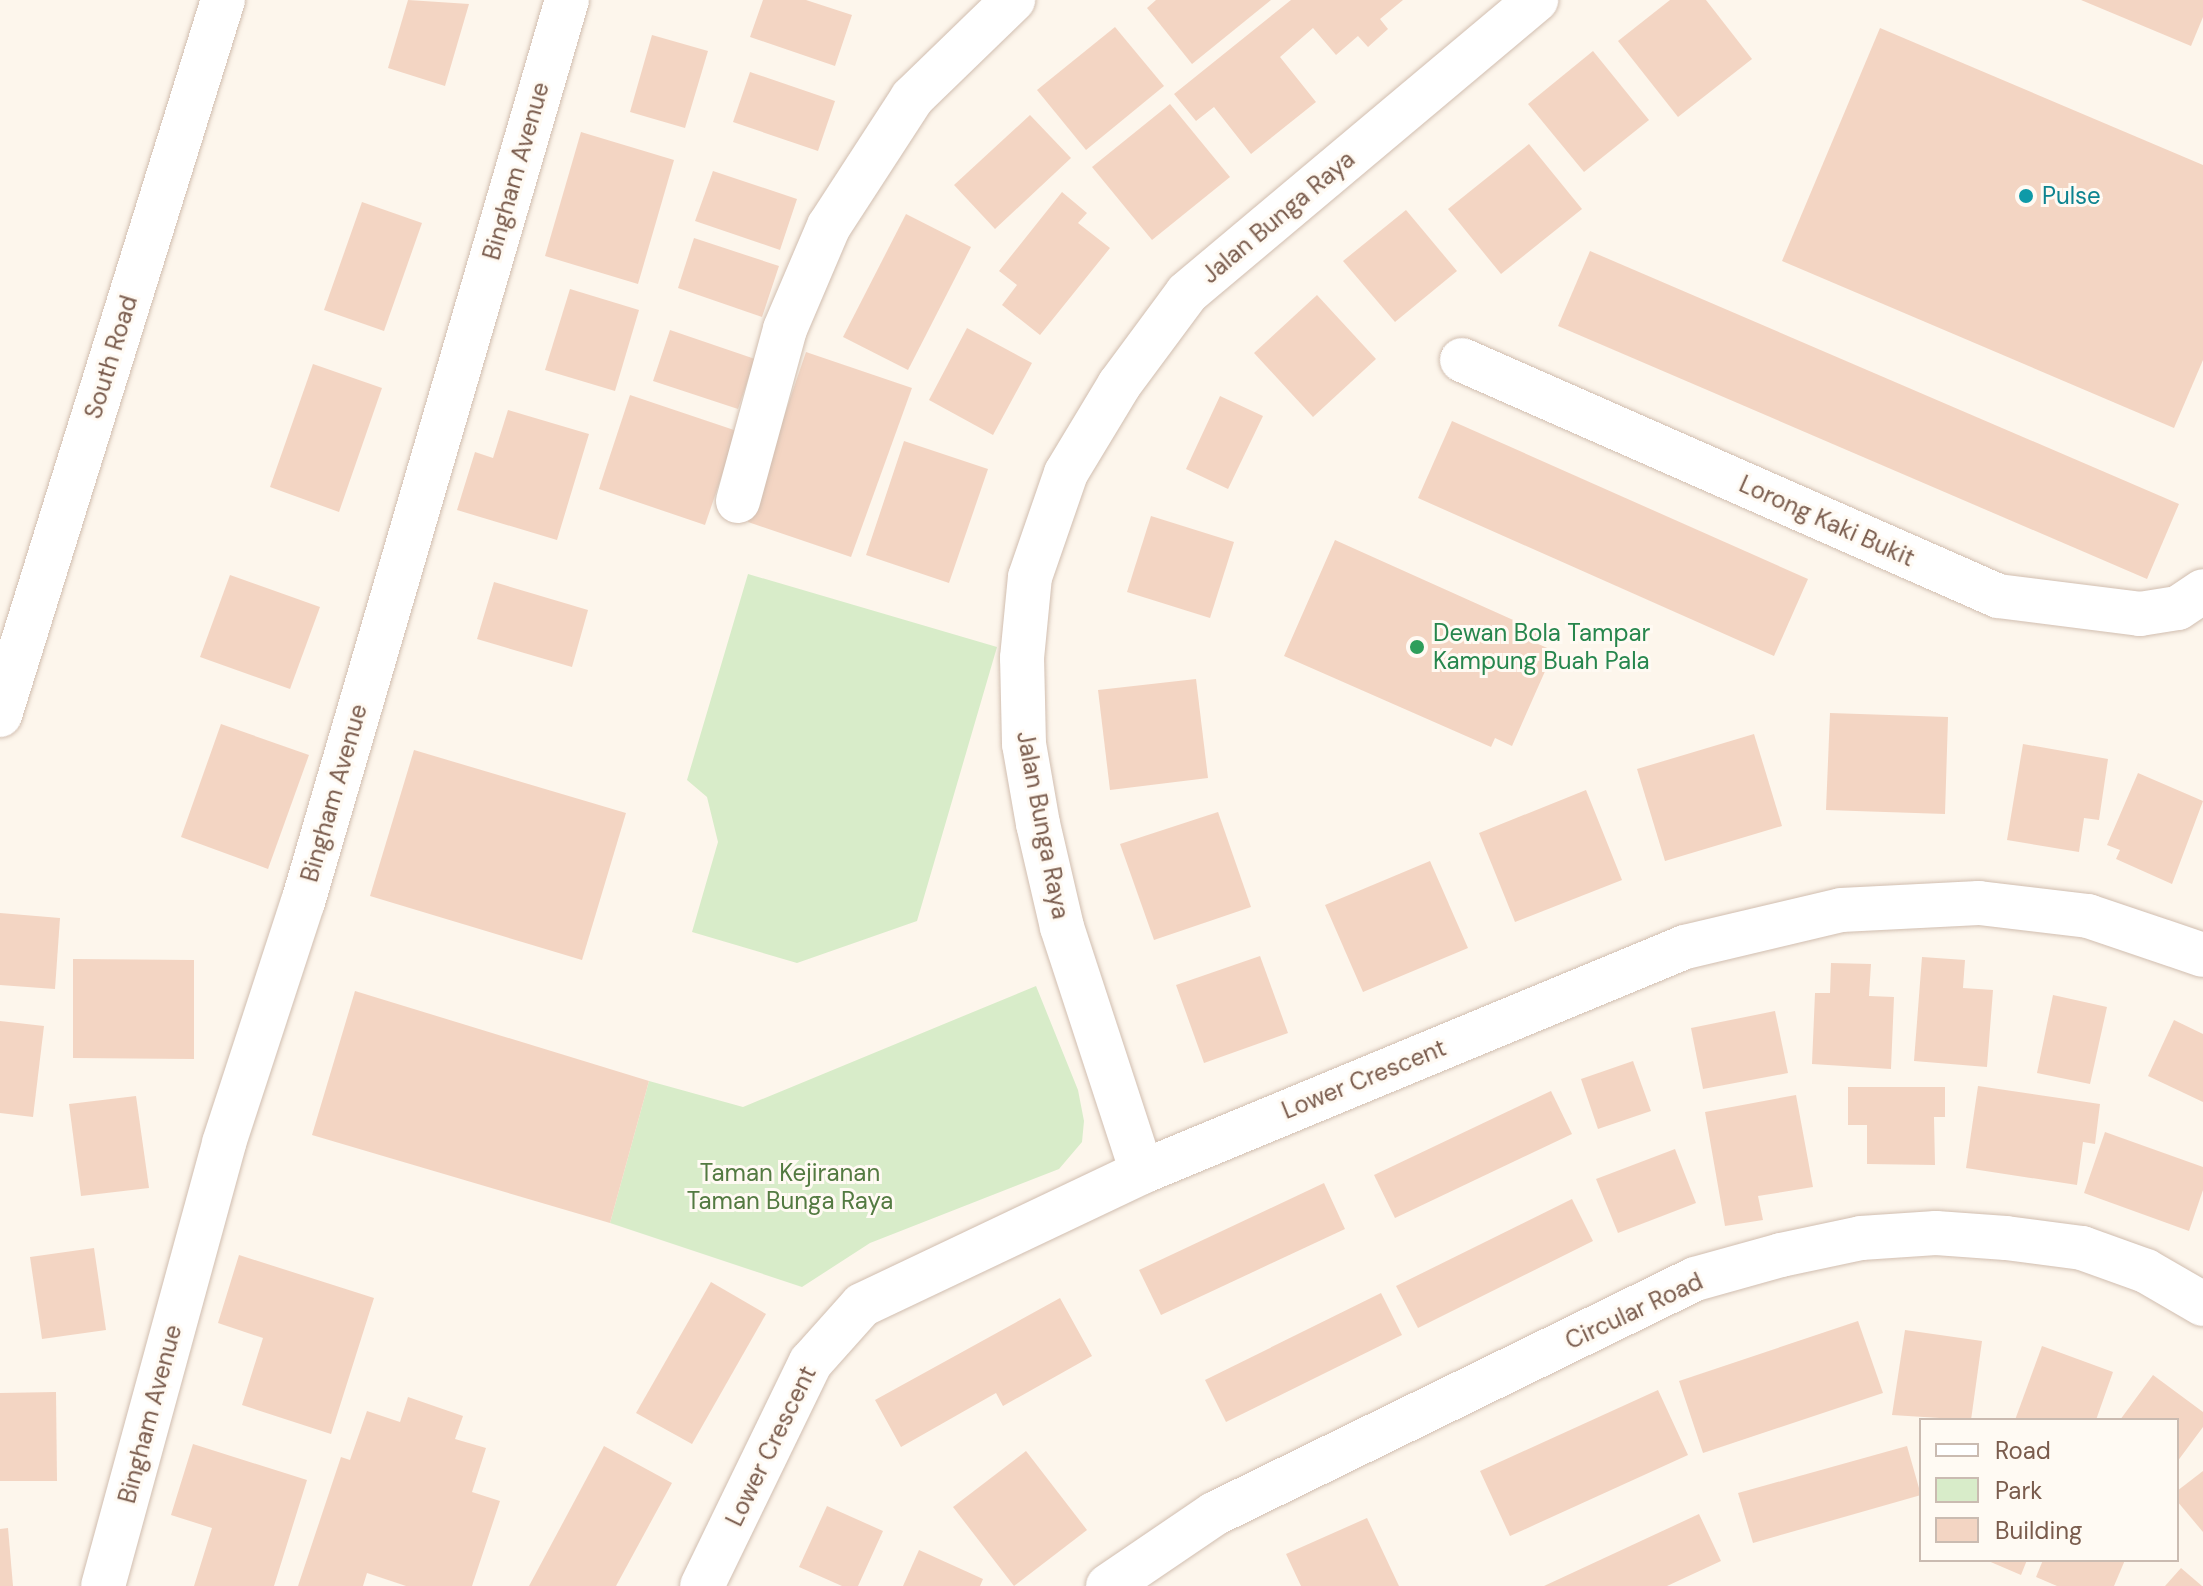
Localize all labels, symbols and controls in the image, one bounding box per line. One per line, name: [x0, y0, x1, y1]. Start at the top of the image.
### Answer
street label: Bingham Avenue: [477, 79, 555, 263]
street label: Jalan Bunga Raya: [1196, 145, 1360, 289]
place label: Pulse: [2042, 182, 2101, 210]
marker: Pulse: [2017, 187, 2035, 205]
street label: South Road: [79, 292, 143, 422]
street label: Lorong Kaki Bukit: [1735, 469, 1919, 573]
place label: Dewan Bola Tampar Kampung Buah Pala: [1433, 619, 1650, 675]
marker: Dewan Bola Tampar Kampung Buah Pala: [1408, 638, 1426, 656]
street label: Bingham Avenue: [295, 701, 373, 885]
street label: Jalan Bunga Raya: [1011, 729, 1075, 921]
street label: Lower Crescent: [1278, 1033, 1450, 1125]
park label: Taman Kejiranan Taman Bunga Raya: [687, 1159, 893, 1215]
street label: Circular Road: [1561, 1267, 1707, 1355]
street label: Bingham Avenue: [112, 1322, 188, 1506]
street label: Lower Crescent: [720, 1361, 822, 1531]
legend: [1919, 1418, 2179, 1562]
text: Road: [1995, 1435, 2051, 1466]
text: Park: [1995, 1475, 2042, 1506]
text: Building: [1995, 1515, 2082, 1546]

